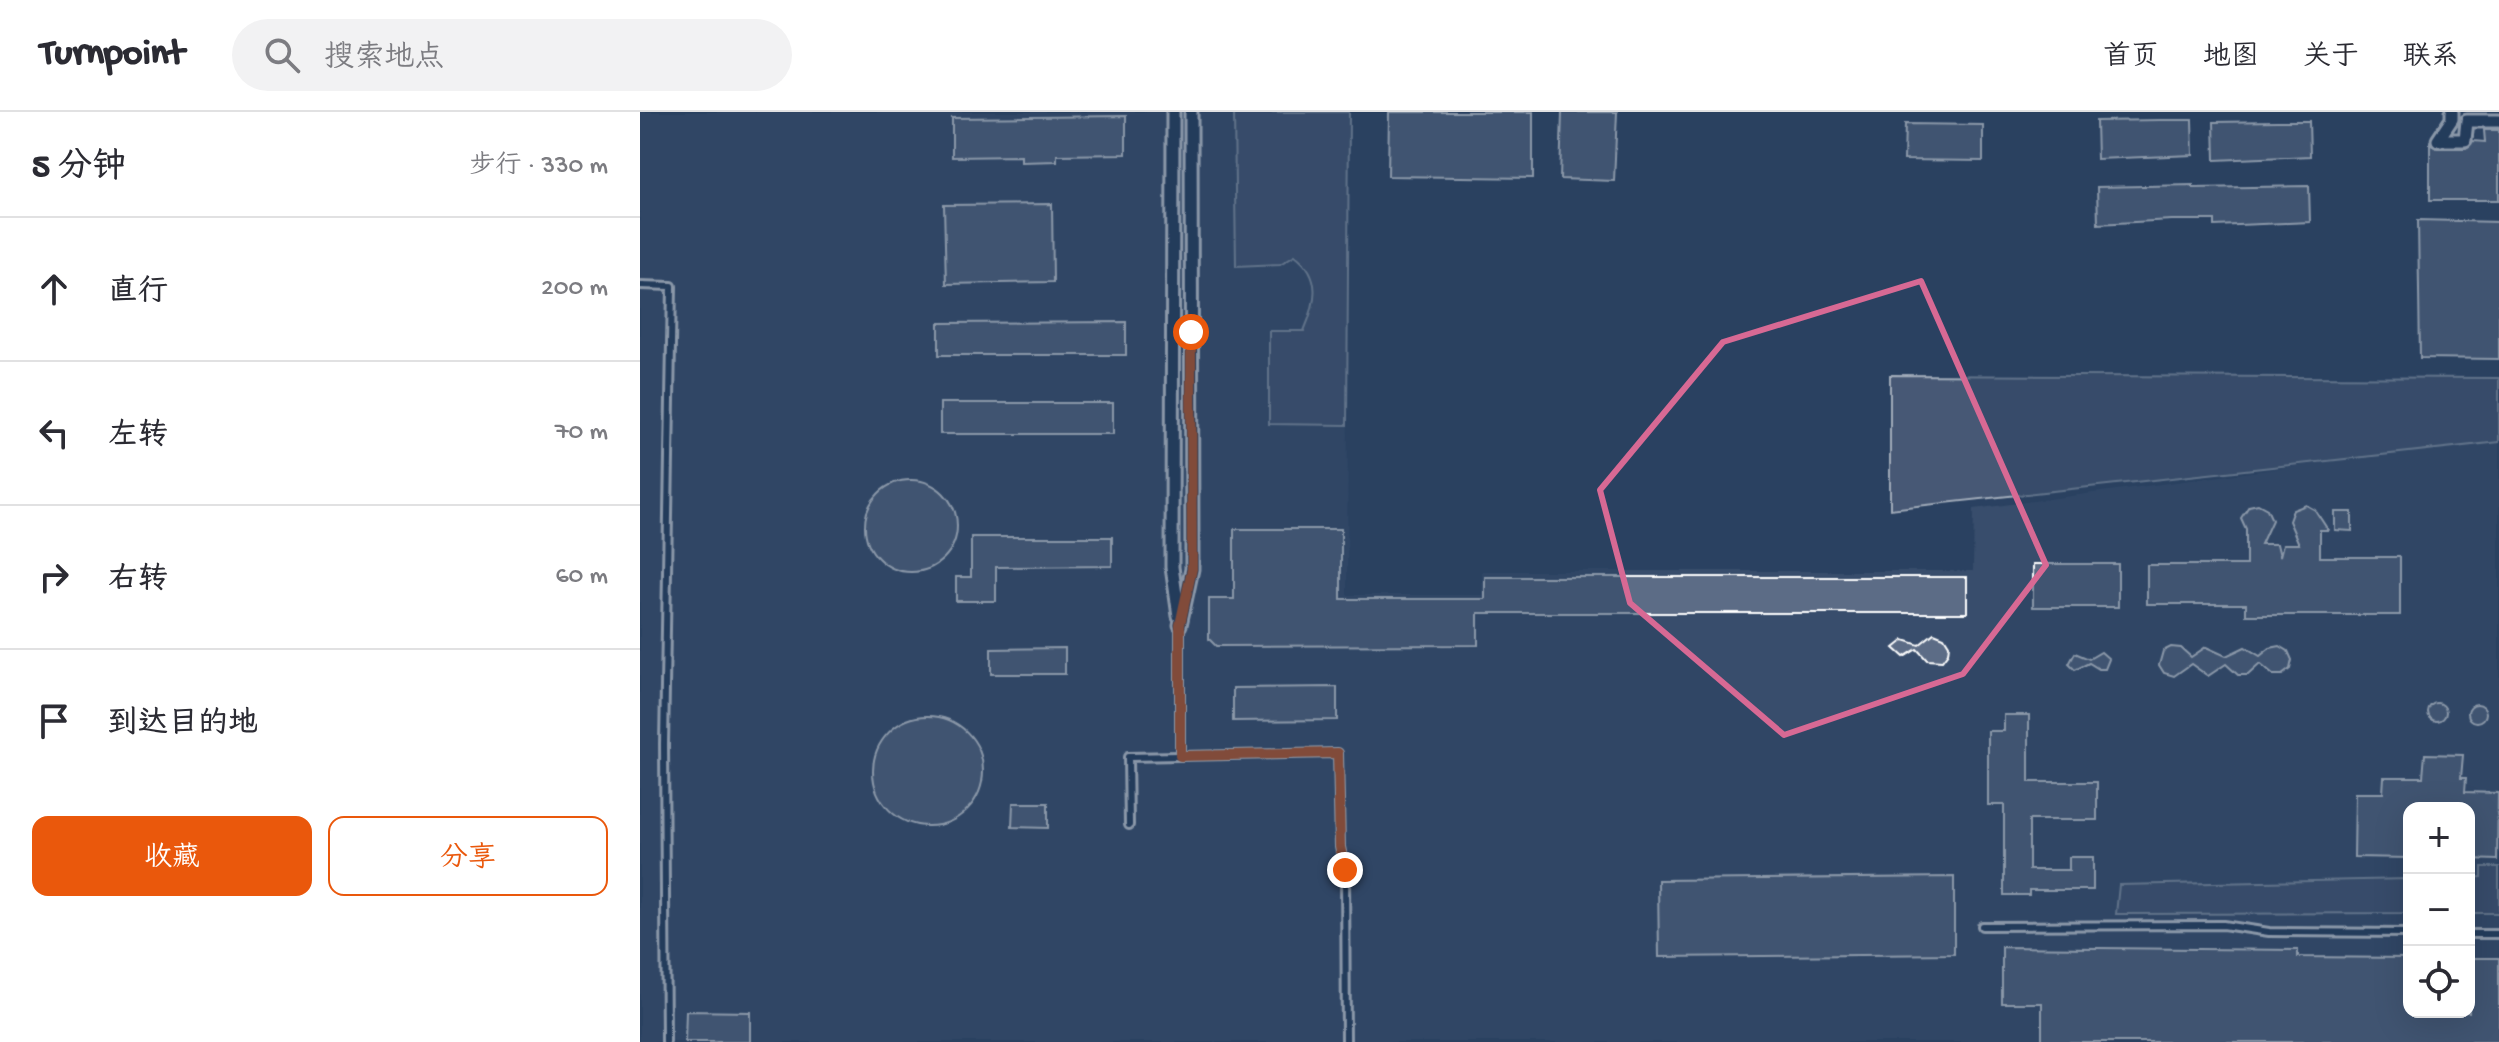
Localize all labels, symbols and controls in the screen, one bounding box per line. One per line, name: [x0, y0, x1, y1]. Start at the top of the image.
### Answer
search box: [232, 19, 792, 91]
text: Turnpoint: [40, 33, 184, 77]
icon: search: [260, 33, 304, 77]
text: 搜索地点: [324, 42, 444, 77]
text: 首页: [2103, 42, 2159, 75]
text: 地图: [2203, 42, 2259, 75]
text: 关于: [2303, 42, 2359, 75]
text: 联系: [2403, 42, 2459, 75]
text: 5 分钟: [32, 149, 126, 189]
text: 步行 · 330 m: [469, 152, 608, 183]
icon: ahead: [32, 267, 76, 311]
text: 200 m: [541, 274, 608, 305]
text: 直行: [108, 276, 168, 311]
route start: [1173, 314, 1209, 350]
icon: left: [32, 411, 76, 455]
text: 70 m: [555, 418, 608, 449]
text: 左转: [108, 420, 168, 455]
icon: right: [32, 555, 76, 599]
text: 60 m: [555, 562, 608, 593]
text: 右转: [108, 564, 168, 599]
icon: arrive: [32, 699, 76, 743]
text: 到达目的地: [108, 708, 258, 743]
map controls: [2403, 802, 2475, 1018]
button: +: [2403, 802, 2475, 874]
button: 收藏: [32, 816, 312, 896]
button: 分享: [328, 816, 608, 896]
route end: [1327, 852, 1363, 888]
button: −: [2403, 874, 2475, 946]
button: locate: [2403, 946, 2475, 1018]

